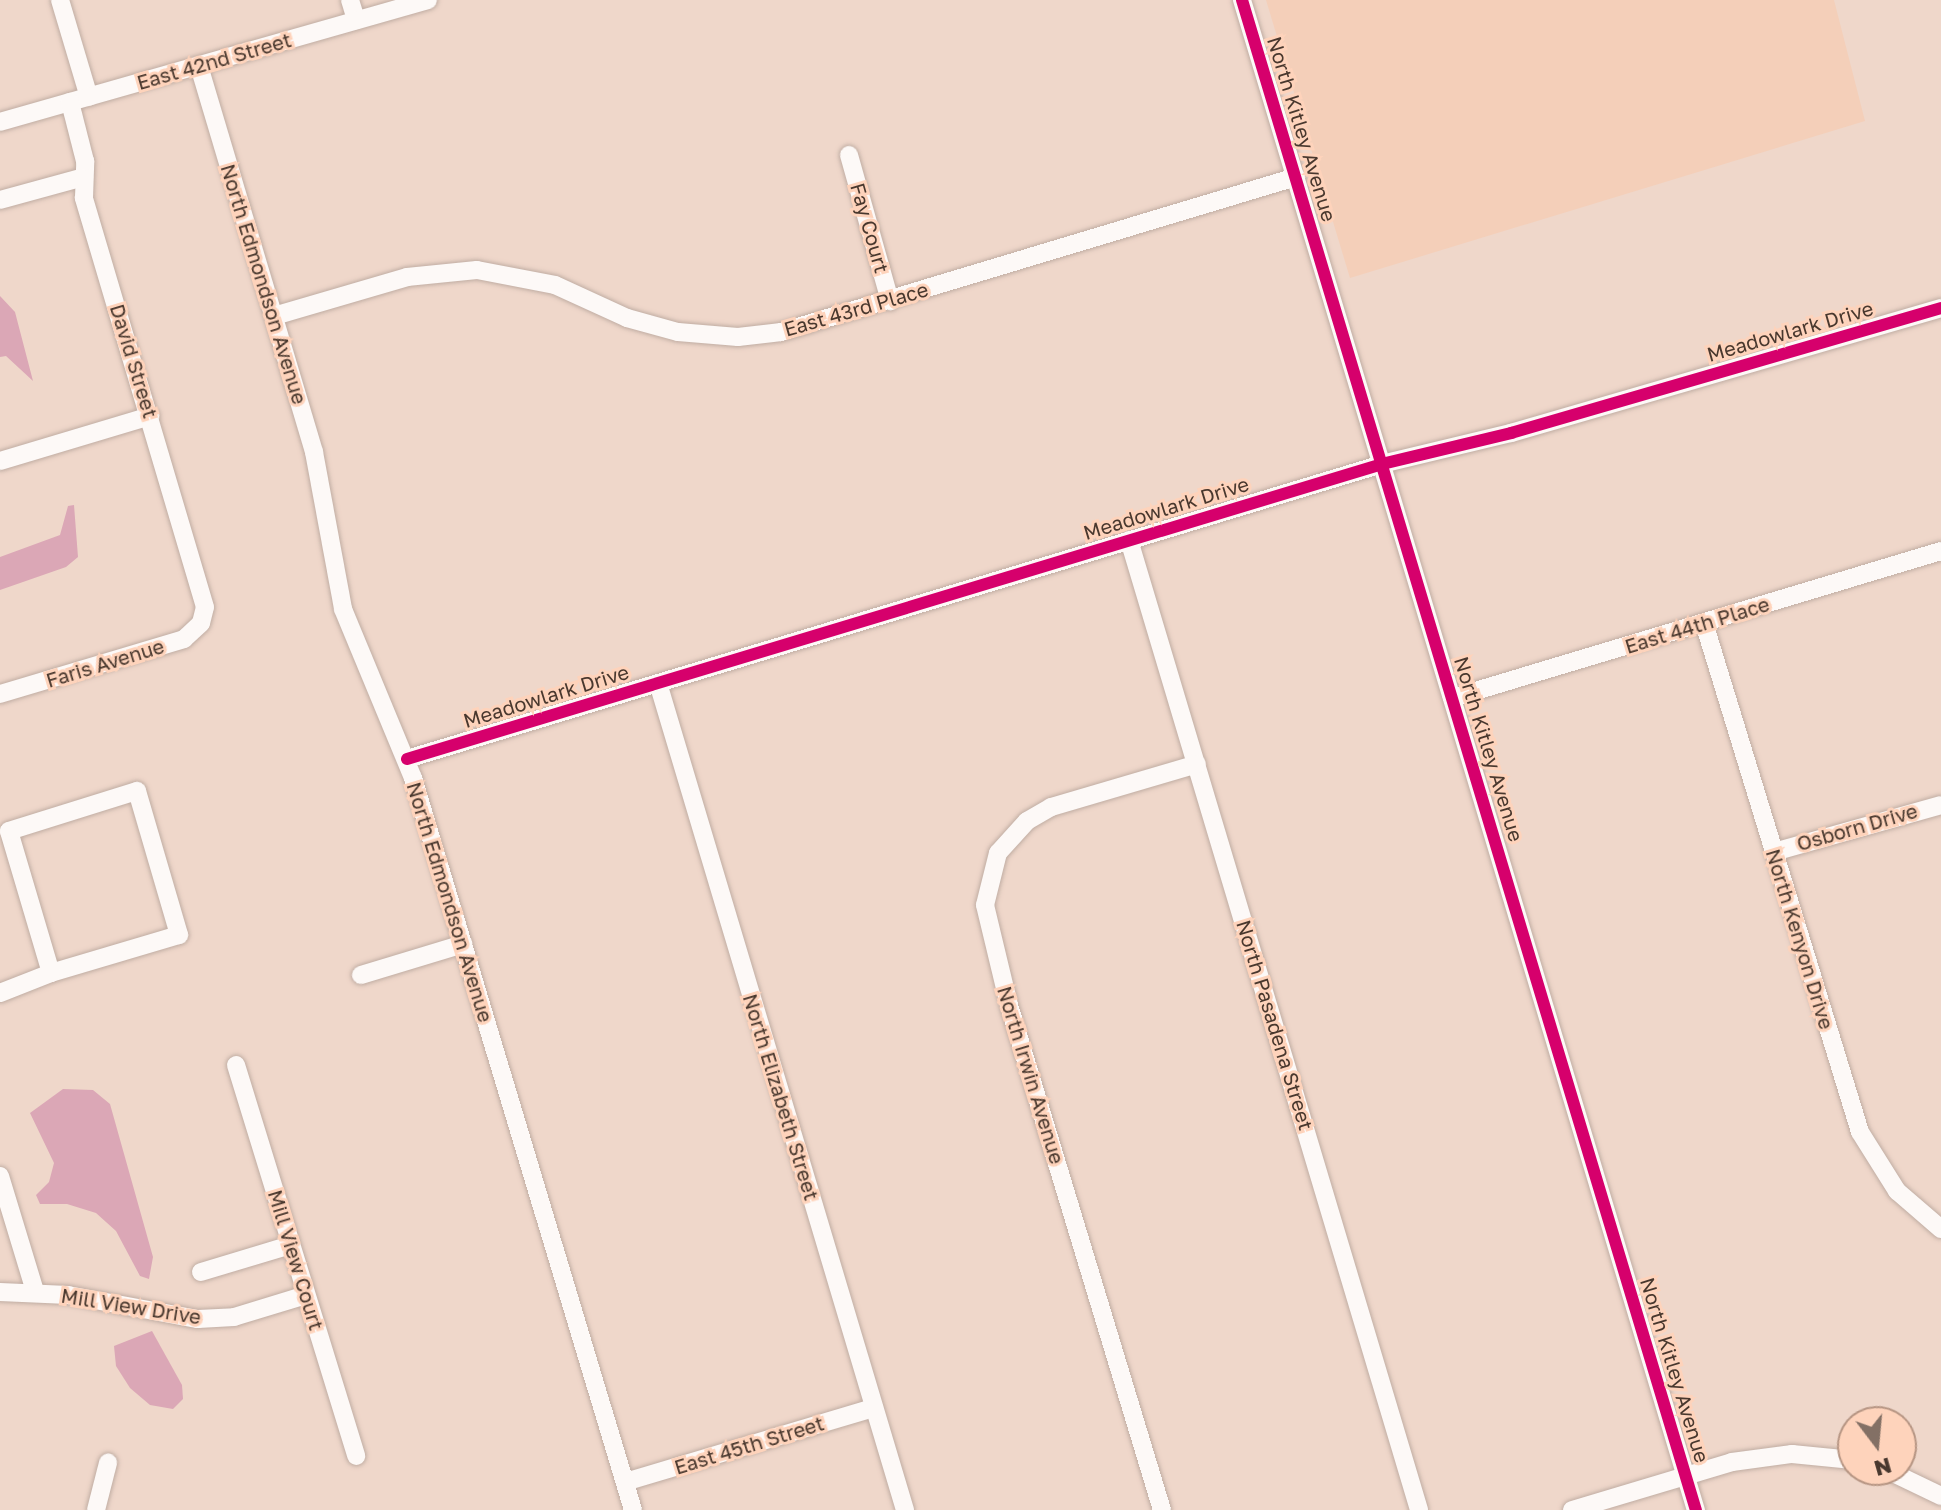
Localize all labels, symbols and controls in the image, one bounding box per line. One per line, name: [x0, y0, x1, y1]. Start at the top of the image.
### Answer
street label: East 42nd Street: [134, 27, 294, 95]
street label: North Kitley Avenue: [1262, 34, 1342, 224]
street label: North Edmondson Avenue: [216, 161, 312, 407]
street label: Fay Court: [846, 180, 894, 276]
street label: East 43rd Place: [781, 277, 931, 341]
street label: Meadowlark Drive: [1704, 296, 1876, 366]
street label: David Street: [105, 301, 163, 421]
street label: Meadowlark Drive: [1080, 471, 1252, 545]
street label: East 44th Place: [1622, 592, 1772, 658]
street label: Faris Avenue: [43, 634, 167, 692]
street label: North Kitley Avenue: [1449, 654, 1529, 844]
street label: Meadowlark Drive: [460, 659, 632, 733]
street label: North Edmondson Avenue: [402, 779, 498, 1025]
street label: Osborn Drive: [1794, 798, 1920, 856]
street label: North Kenyon Drive: [1761, 846, 1839, 1032]
street label: North Pasadena Street: [1232, 917, 1318, 1133]
street label: North Irwin Avenue: [993, 983, 1069, 1167]
street label: North Elizabeth Street: [738, 991, 824, 1203]
street label: Mill View Court: [263, 1187, 329, 1333]
street label: North Kitley Avenue: [1635, 1275, 1715, 1465]
street label: Mill View Drive: [59, 1283, 203, 1329]
north arrow: [1837, 1406, 1917, 1486]
street label: East 45th Street: [671, 1411, 827, 1479]
text: N: [1871, 1452, 1895, 1483]

